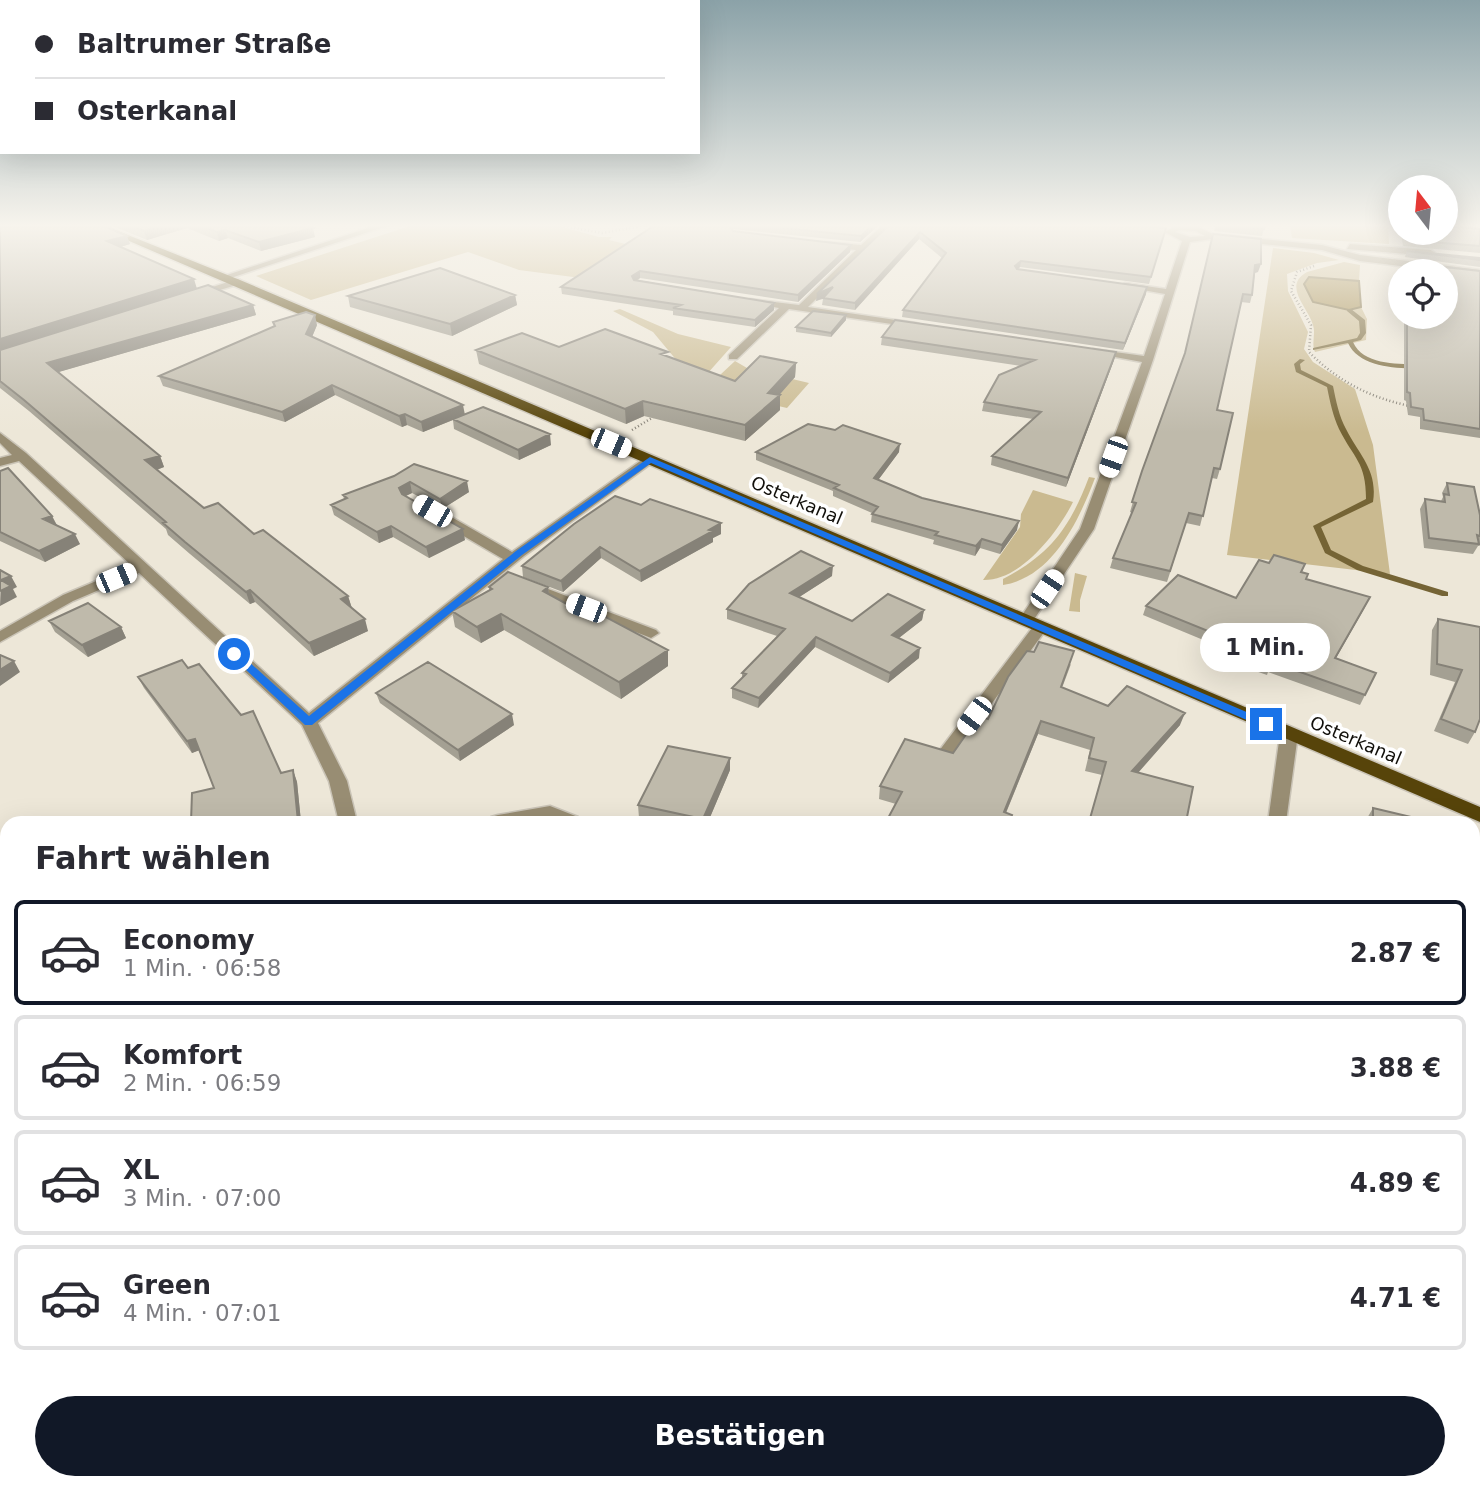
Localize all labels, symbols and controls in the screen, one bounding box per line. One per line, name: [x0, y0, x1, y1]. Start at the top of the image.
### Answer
text: Baltrumer Straße: [77, 29, 332, 59]
text: Osterkanal: [77, 96, 237, 126]
north arrow: [1388, 175, 1458, 245]
map controls: [1388, 175, 1458, 329]
button: locate: [1388, 259, 1458, 329]
car: [588, 425, 635, 461]
car: [1096, 434, 1131, 480]
street label: Osterkanal: [748, 471, 846, 529]
car: [409, 491, 456, 531]
car: [93, 560, 140, 596]
car: [1027, 566, 1068, 612]
car: [563, 591, 610, 625]
callout: 1 Min.: [1201, 622, 1331, 672]
text: 1 Min.: [1225, 634, 1305, 660]
route start: [218, 638, 250, 670]
car: [953, 693, 996, 739]
route end: [1250, 708, 1282, 740]
street label: Osterkanal: [1307, 711, 1405, 769]
text: Fahrt wählen: [35, 839, 271, 877]
icon: car: [39, 921, 102, 984]
text: Economy: [123, 925, 254, 955]
text: 2.87 €: [1350, 938, 1441, 968]
text: 1 Min. · 06:58: [123, 955, 281, 981]
icon: car: [39, 1036, 102, 1099]
text: Komfort: [123, 1040, 242, 1070]
text: 3.88 €: [1350, 1053, 1441, 1083]
text: 2 Min. · 06:59: [123, 1070, 281, 1096]
icon: car: [39, 1151, 102, 1214]
text: XL: [123, 1155, 160, 1185]
text: 4.89 €: [1350, 1168, 1441, 1198]
text: 3 Min. · 07:00: [123, 1185, 281, 1211]
icon: car: [39, 1266, 102, 1329]
text: Green: [123, 1270, 211, 1300]
text: 4.71 €: [1350, 1283, 1441, 1313]
text: 4 Min. · 07:01: [123, 1300, 281, 1326]
button: Bestätigen: [35, 1396, 1445, 1476]

